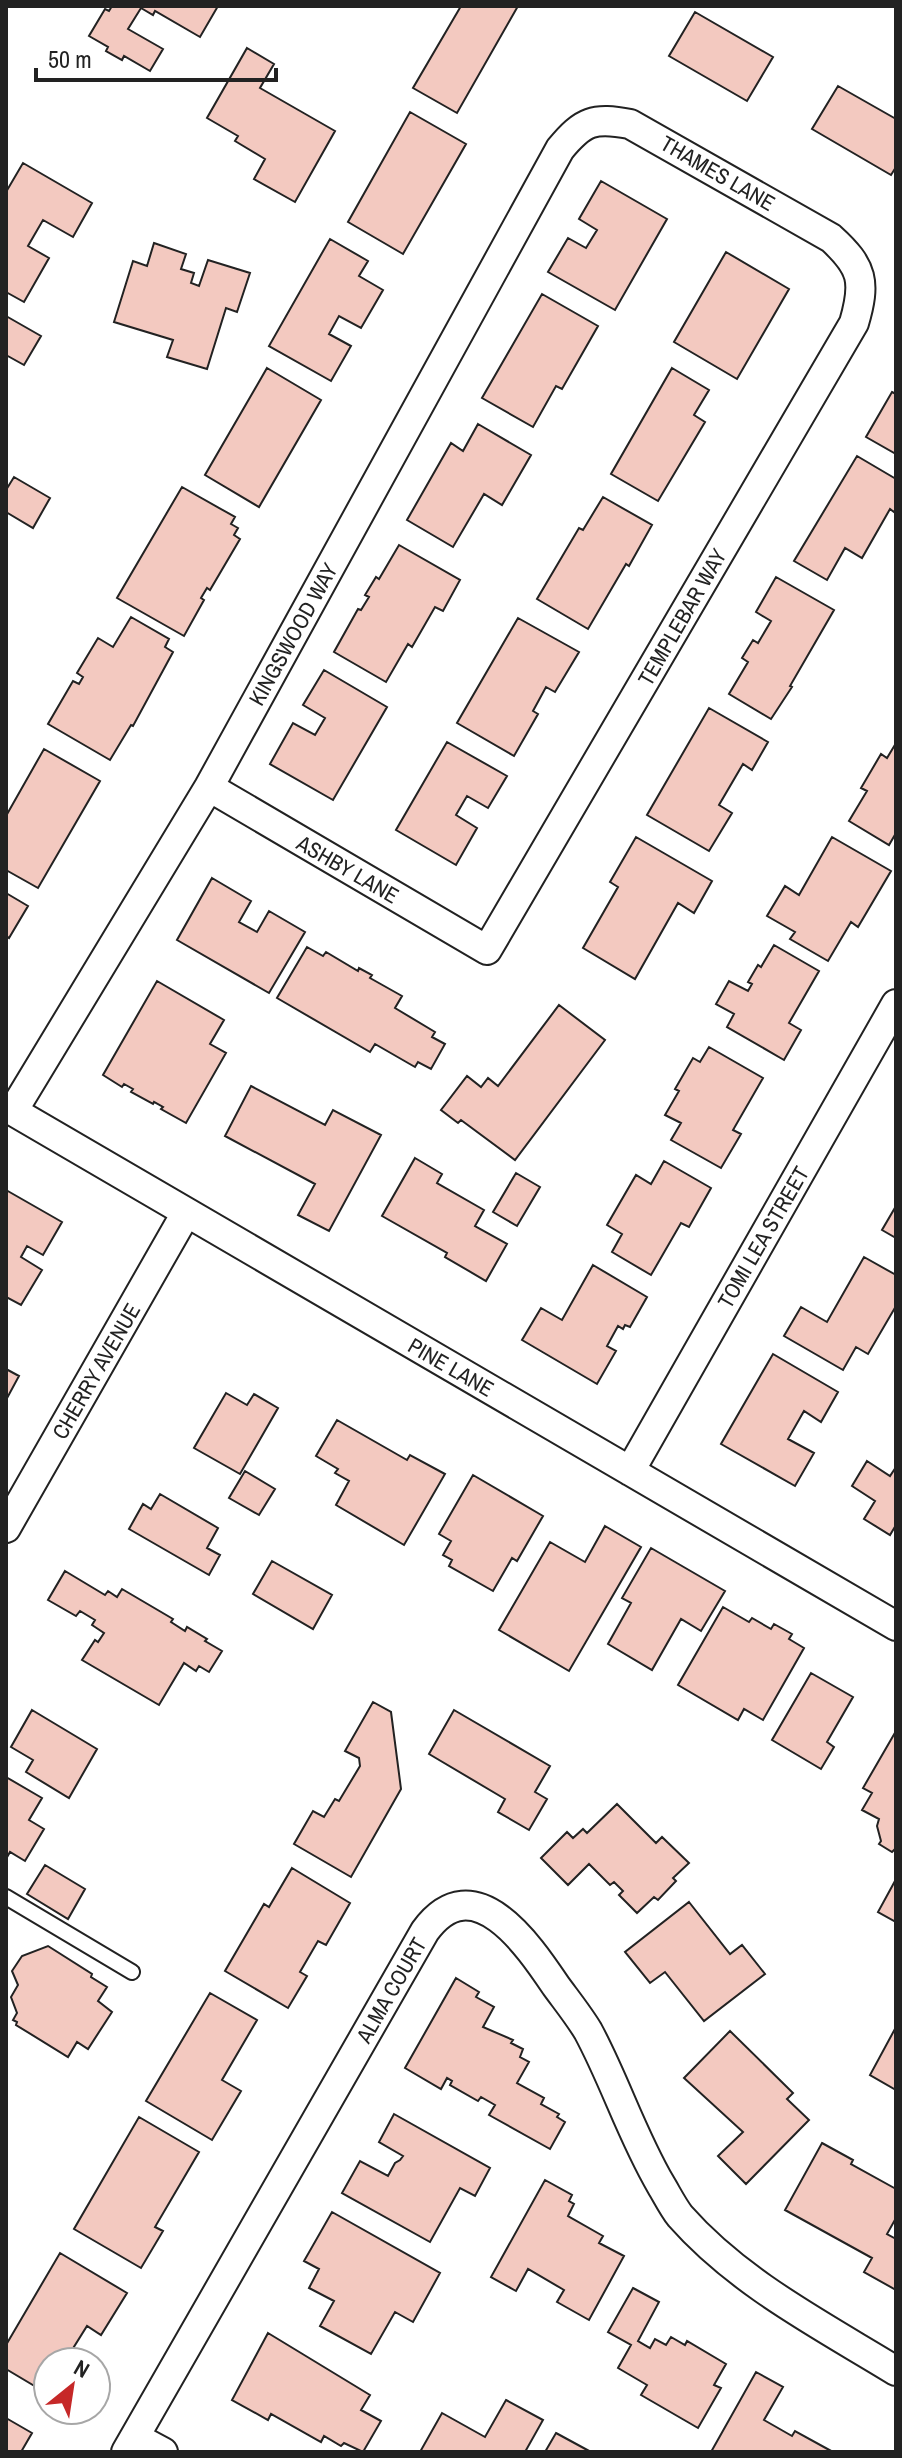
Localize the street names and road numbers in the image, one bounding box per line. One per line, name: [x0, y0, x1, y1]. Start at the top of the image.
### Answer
street label: THAMES LANE: [655, 128, 781, 218]
street label: TEMPLEBAR WAY: [631, 543, 733, 691]
street label: KINGSWOOD WAY: [241, 557, 345, 711]
street label: ASHBY LANE: [291, 827, 404, 910]
street label: TOMI LEA STREET: [710, 1161, 816, 1313]
street label: CHERRY AVENUE: [45, 1297, 147, 1445]
street label: PINE LANE: [403, 1330, 499, 1404]
street label: ALMA COURT: [348, 1932, 433, 2049]

